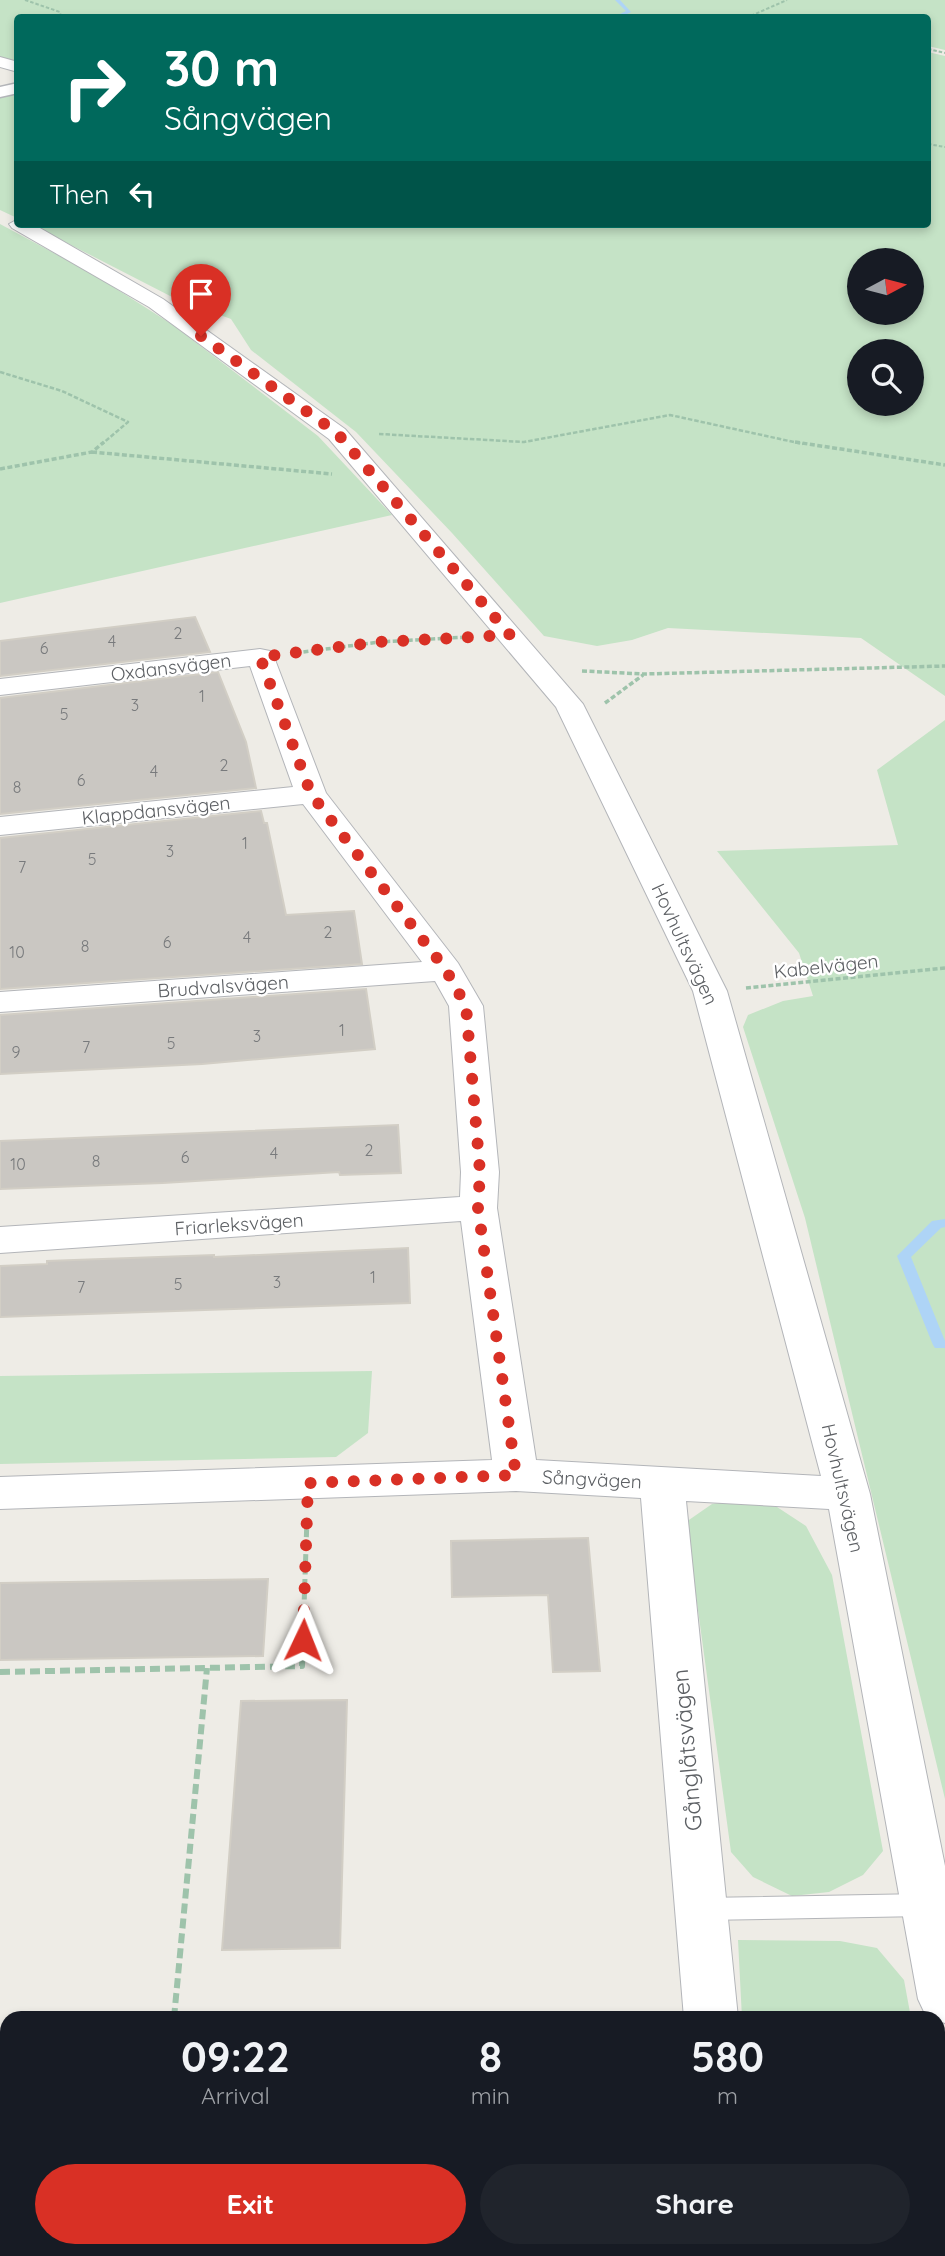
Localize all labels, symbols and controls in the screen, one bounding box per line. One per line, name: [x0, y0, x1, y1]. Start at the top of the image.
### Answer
text: 30 m: [164, 37, 279, 98]
icon: right: [49, 42, 140, 133]
text: Sångvägen: [164, 98, 332, 138]
icon: left: [123, 175, 161, 213]
text: Then: [49, 178, 109, 211]
north arrow: [847, 248, 924, 326]
map controls: [847, 248, 924, 416]
pin: [171, 264, 231, 336]
icon: arrive: [182, 275, 220, 313]
button: search: [847, 339, 924, 416]
house number: 2: [174, 623, 183, 643]
house number: 4: [108, 631, 116, 651]
house number: 6: [40, 638, 49, 658]
street label: Oxdansvägen: [109, 648, 233, 686]
house number: 1: [199, 686, 205, 706]
house number: 3: [131, 695, 139, 715]
house number: 5: [60, 704, 68, 724]
house number: 2: [220, 755, 229, 775]
house number: 4: [150, 761, 158, 781]
house number: 6: [77, 770, 86, 790]
house number: 8: [13, 777, 21, 797]
street label: Klappdansvägen: [80, 790, 232, 830]
house number: 1: [242, 833, 248, 853]
house number: 3: [166, 841, 174, 861]
house number: 5: [88, 849, 96, 869]
house number: 7: [18, 857, 26, 877]
street label: Hovhultsvägen: [646, 879, 724, 1009]
house number: 2: [324, 922, 333, 942]
house number: 4: [243, 927, 251, 947]
house number: 6: [163, 932, 172, 952]
house number: 8: [81, 936, 89, 956]
house number: 10: [9, 942, 25, 962]
street label: Kabelvägen: [772, 949, 880, 983]
street label: Brudvalsvägen: [157, 969, 289, 1003]
house number: 1: [339, 1020, 345, 1040]
house number: 3: [253, 1026, 261, 1046]
house number: 5: [167, 1033, 175, 1053]
house number: 7: [82, 1037, 90, 1057]
house number: 9: [12, 1042, 21, 1062]
house number: 2: [365, 1140, 374, 1160]
house number: 4: [270, 1143, 278, 1163]
house number: 6: [181, 1147, 190, 1167]
house number: 8: [92, 1151, 100, 1171]
house number: 10: [10, 1154, 26, 1174]
street label: Friarleksvägen: [174, 1208, 304, 1240]
house number: 1: [370, 1267, 376, 1287]
house number: 3: [273, 1272, 281, 1292]
house number: 5: [174, 1274, 182, 1294]
house number: 7: [77, 1277, 85, 1297]
street label: Hovhultsvägen: [817, 1421, 869, 1555]
street label: Sångvägen: [542, 1464, 642, 1494]
position arrow: [266, 1603, 340, 1677]
street label: Gånglåtsvägen: [665, 1668, 708, 1832]
text: 09:22: [181, 2030, 290, 2083]
text: 8: [479, 2030, 502, 2083]
text: 580: [691, 2030, 764, 2083]
text: Arrival: [201, 2081, 270, 2110]
text: min: [471, 2081, 510, 2110]
text: m: [717, 2081, 738, 2110]
button: Exit: [35, 2164, 466, 2244]
button: Share: [480, 2164, 910, 2244]

